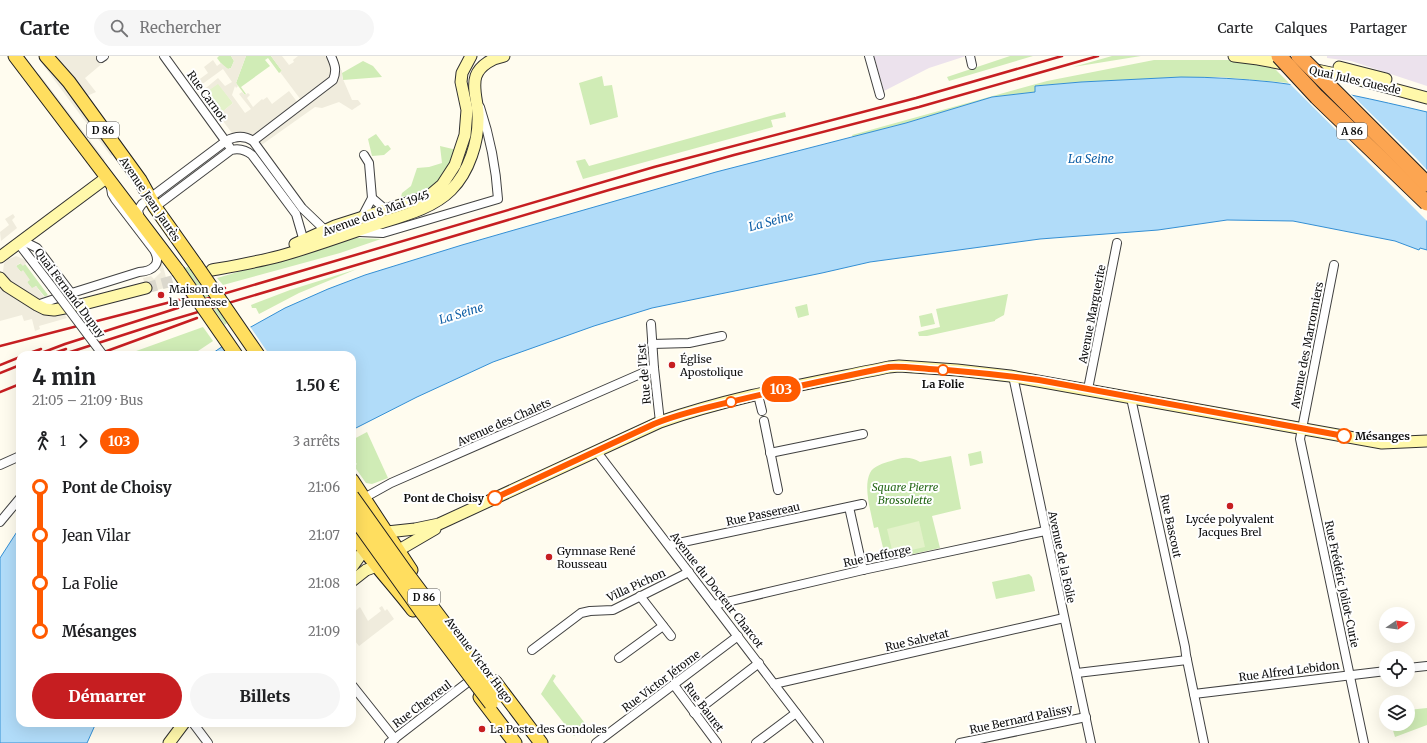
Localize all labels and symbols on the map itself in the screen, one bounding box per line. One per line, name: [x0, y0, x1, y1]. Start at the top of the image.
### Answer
street label: Quai Jules Guesde: [1308, 63, 1402, 97]
street label: Rue Carnot: [184, 68, 230, 124]
road number: D 86: [87, 122, 119, 138]
road number: A 86: [1337, 123, 1367, 139]
water label: La Seine: [1068, 151, 1114, 166]
street label: Avenue Jean Jaurès: [116, 153, 183, 244]
street label: Avenue du 8 Mai 1945: [320, 187, 431, 239]
water label: La Seine: [747, 208, 795, 234]
street label: Quai Fernand Dupuy: [32, 245, 109, 341]
street label: Avenue Marguerite: [1075, 263, 1108, 366]
street label: Avenue des Marronniers: [1288, 281, 1326, 410]
place label: Maison de la Jeunesse: [169, 282, 227, 309]
marker: Maison de la Jeunesse: [156, 290, 166, 300]
water label: La Seine: [437, 299, 485, 327]
street label: Rue de l'Est: [634, 342, 654, 405]
place label: Église Apostolique: [679, 352, 743, 379]
marker: Église Apostolique: [667, 360, 677, 370]
marker: La Folie: [937, 364, 949, 376]
line badge: 103: [758, 376, 804, 402]
place label: La Folie: [922, 377, 964, 391]
street label: Avenue des Chalets: [454, 395, 553, 449]
unlabelled marker: [725, 396, 737, 408]
marker: Mésanges: [1336, 428, 1352, 444]
place label: Mésanges: [1355, 429, 1410, 443]
park label: Square Pierre Brossolette: [872, 480, 939, 507]
marker: Pont de Choisy: [487, 490, 503, 506]
place label: Pont de Choisy: [404, 491, 484, 505]
street label: Rue Bascout: [1157, 493, 1185, 560]
street label: Rue Passereau: [725, 499, 801, 529]
marker: Lycée polyvalent Jacques Brel: [1225, 501, 1235, 511]
street label: Avenue de la Folie: [1045, 509, 1079, 604]
place label: Lycée polyvalent Jacques Brel: [1186, 512, 1275, 539]
street label: Rue Frédéric Joliot-Curie: [1322, 519, 1362, 649]
street label: Avenue du Docteur Charcot: [667, 528, 767, 651]
street label: Rue Defforge: [842, 542, 912, 570]
place label: Gymnase René Rousseau: [557, 544, 636, 571]
marker: Gymnase René Rousseau: [544, 552, 554, 562]
street label: Villa Pichon: [604, 565, 668, 605]
road number: D 86: [408, 589, 440, 605]
north arrow: [1379, 607, 1415, 643]
street label: Avenue Victor Hugo: [442, 614, 516, 706]
street label: Rue Salvetat: [884, 626, 951, 654]
street label: Rue Victor Jérome: [619, 647, 703, 715]
street label: Rue Alfred Lebidon: [1238, 658, 1341, 684]
street label: Rue Chevreul: [390, 677, 455, 731]
street label: Rue Bauret: [681, 680, 727, 735]
street label: Rue Bernard Palissy: [968, 701, 1074, 737]
place label: La Poste des Gondoles: [490, 722, 607, 736]
marker: La Poste des Gondoles: [477, 724, 487, 734]

